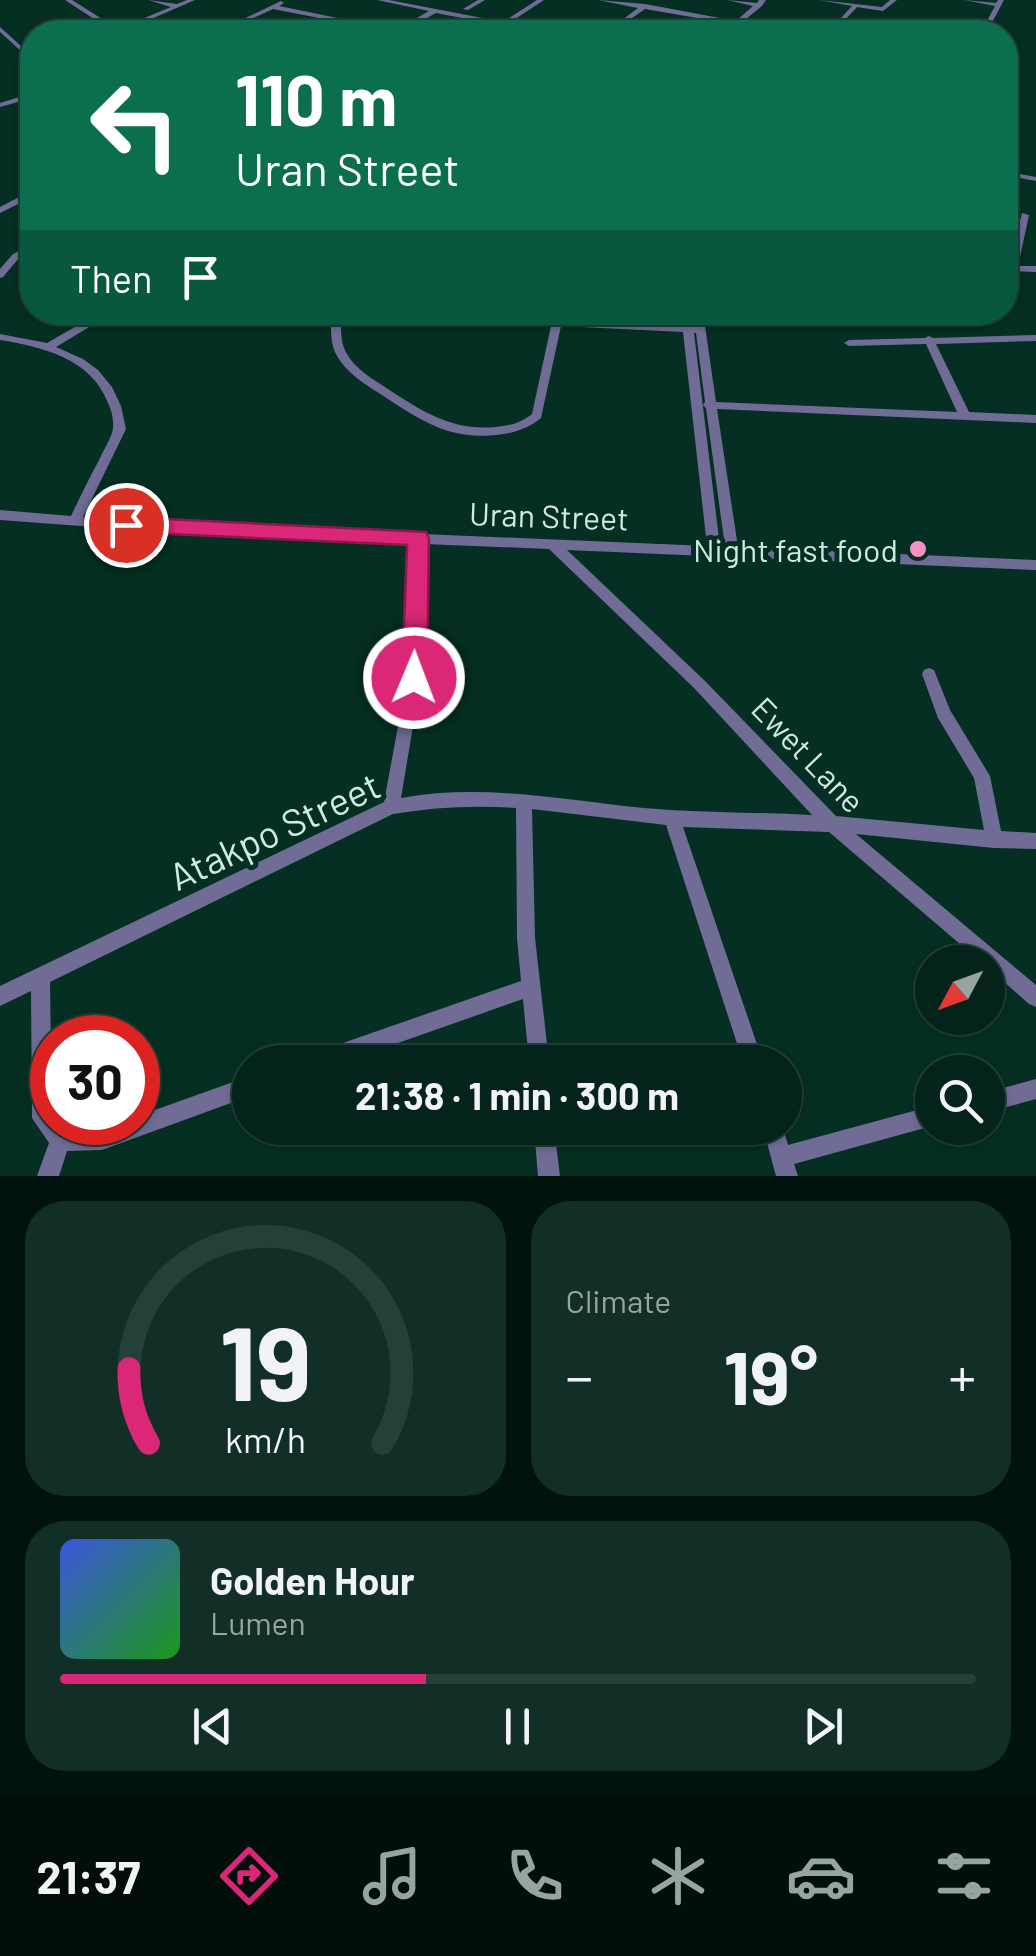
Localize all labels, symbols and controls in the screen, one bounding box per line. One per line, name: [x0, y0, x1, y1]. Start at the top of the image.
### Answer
text: 110 m: [235, 56, 397, 140]
icon: left: [70, 60, 200, 190]
text: Uran Street: [235, 141, 460, 195]
icon: arrive: [173, 250, 228, 305]
text: Then: [70, 255, 153, 301]
pin: [84, 483, 169, 568]
street label: Uran Street: [469, 493, 629, 537]
icon: arrive: [99, 498, 154, 553]
place label: Night fast food: [693, 530, 898, 568]
marker: Night fast food: [907, 538, 929, 560]
position arrow: [362, 626, 466, 730]
street label: Ewet Lane: [745, 689, 873, 819]
street label: Atakpo Street: [161, 761, 387, 899]
north arrow: [915, 945, 1005, 1035]
map controls: [915, 945, 1005, 1145]
speed limit sign: 30: [30, 1015, 160, 1145]
button: search: [915, 1055, 1005, 1145]
text: 21:38 · 1 min · 300 m: [355, 1072, 679, 1118]
text: Climate: [566, 1281, 671, 1319]
text: 19: [219, 1297, 311, 1422]
text: 19°: [723, 1330, 818, 1420]
text: −: [566, 1342, 593, 1408]
text: +: [948, 1342, 976, 1408]
text: km/h: [225, 1417, 306, 1460]
text: Golden Hour: [210, 1557, 415, 1603]
text: Lumen: [210, 1603, 306, 1641]
icon: previous: [185, 1699, 240, 1754]
icon: pause: [490, 1699, 545, 1754]
icon: next: [796, 1699, 851, 1754]
icon: directions: [214, 1841, 284, 1911]
icon: music: [357, 1841, 427, 1911]
icon: phone: [500, 1841, 570, 1911]
icon: climate: [643, 1841, 713, 1911]
icon: car: [786, 1841, 856, 1911]
icon: filters: [929, 1841, 999, 1911]
text: 21:37: [37, 1849, 140, 1903]

